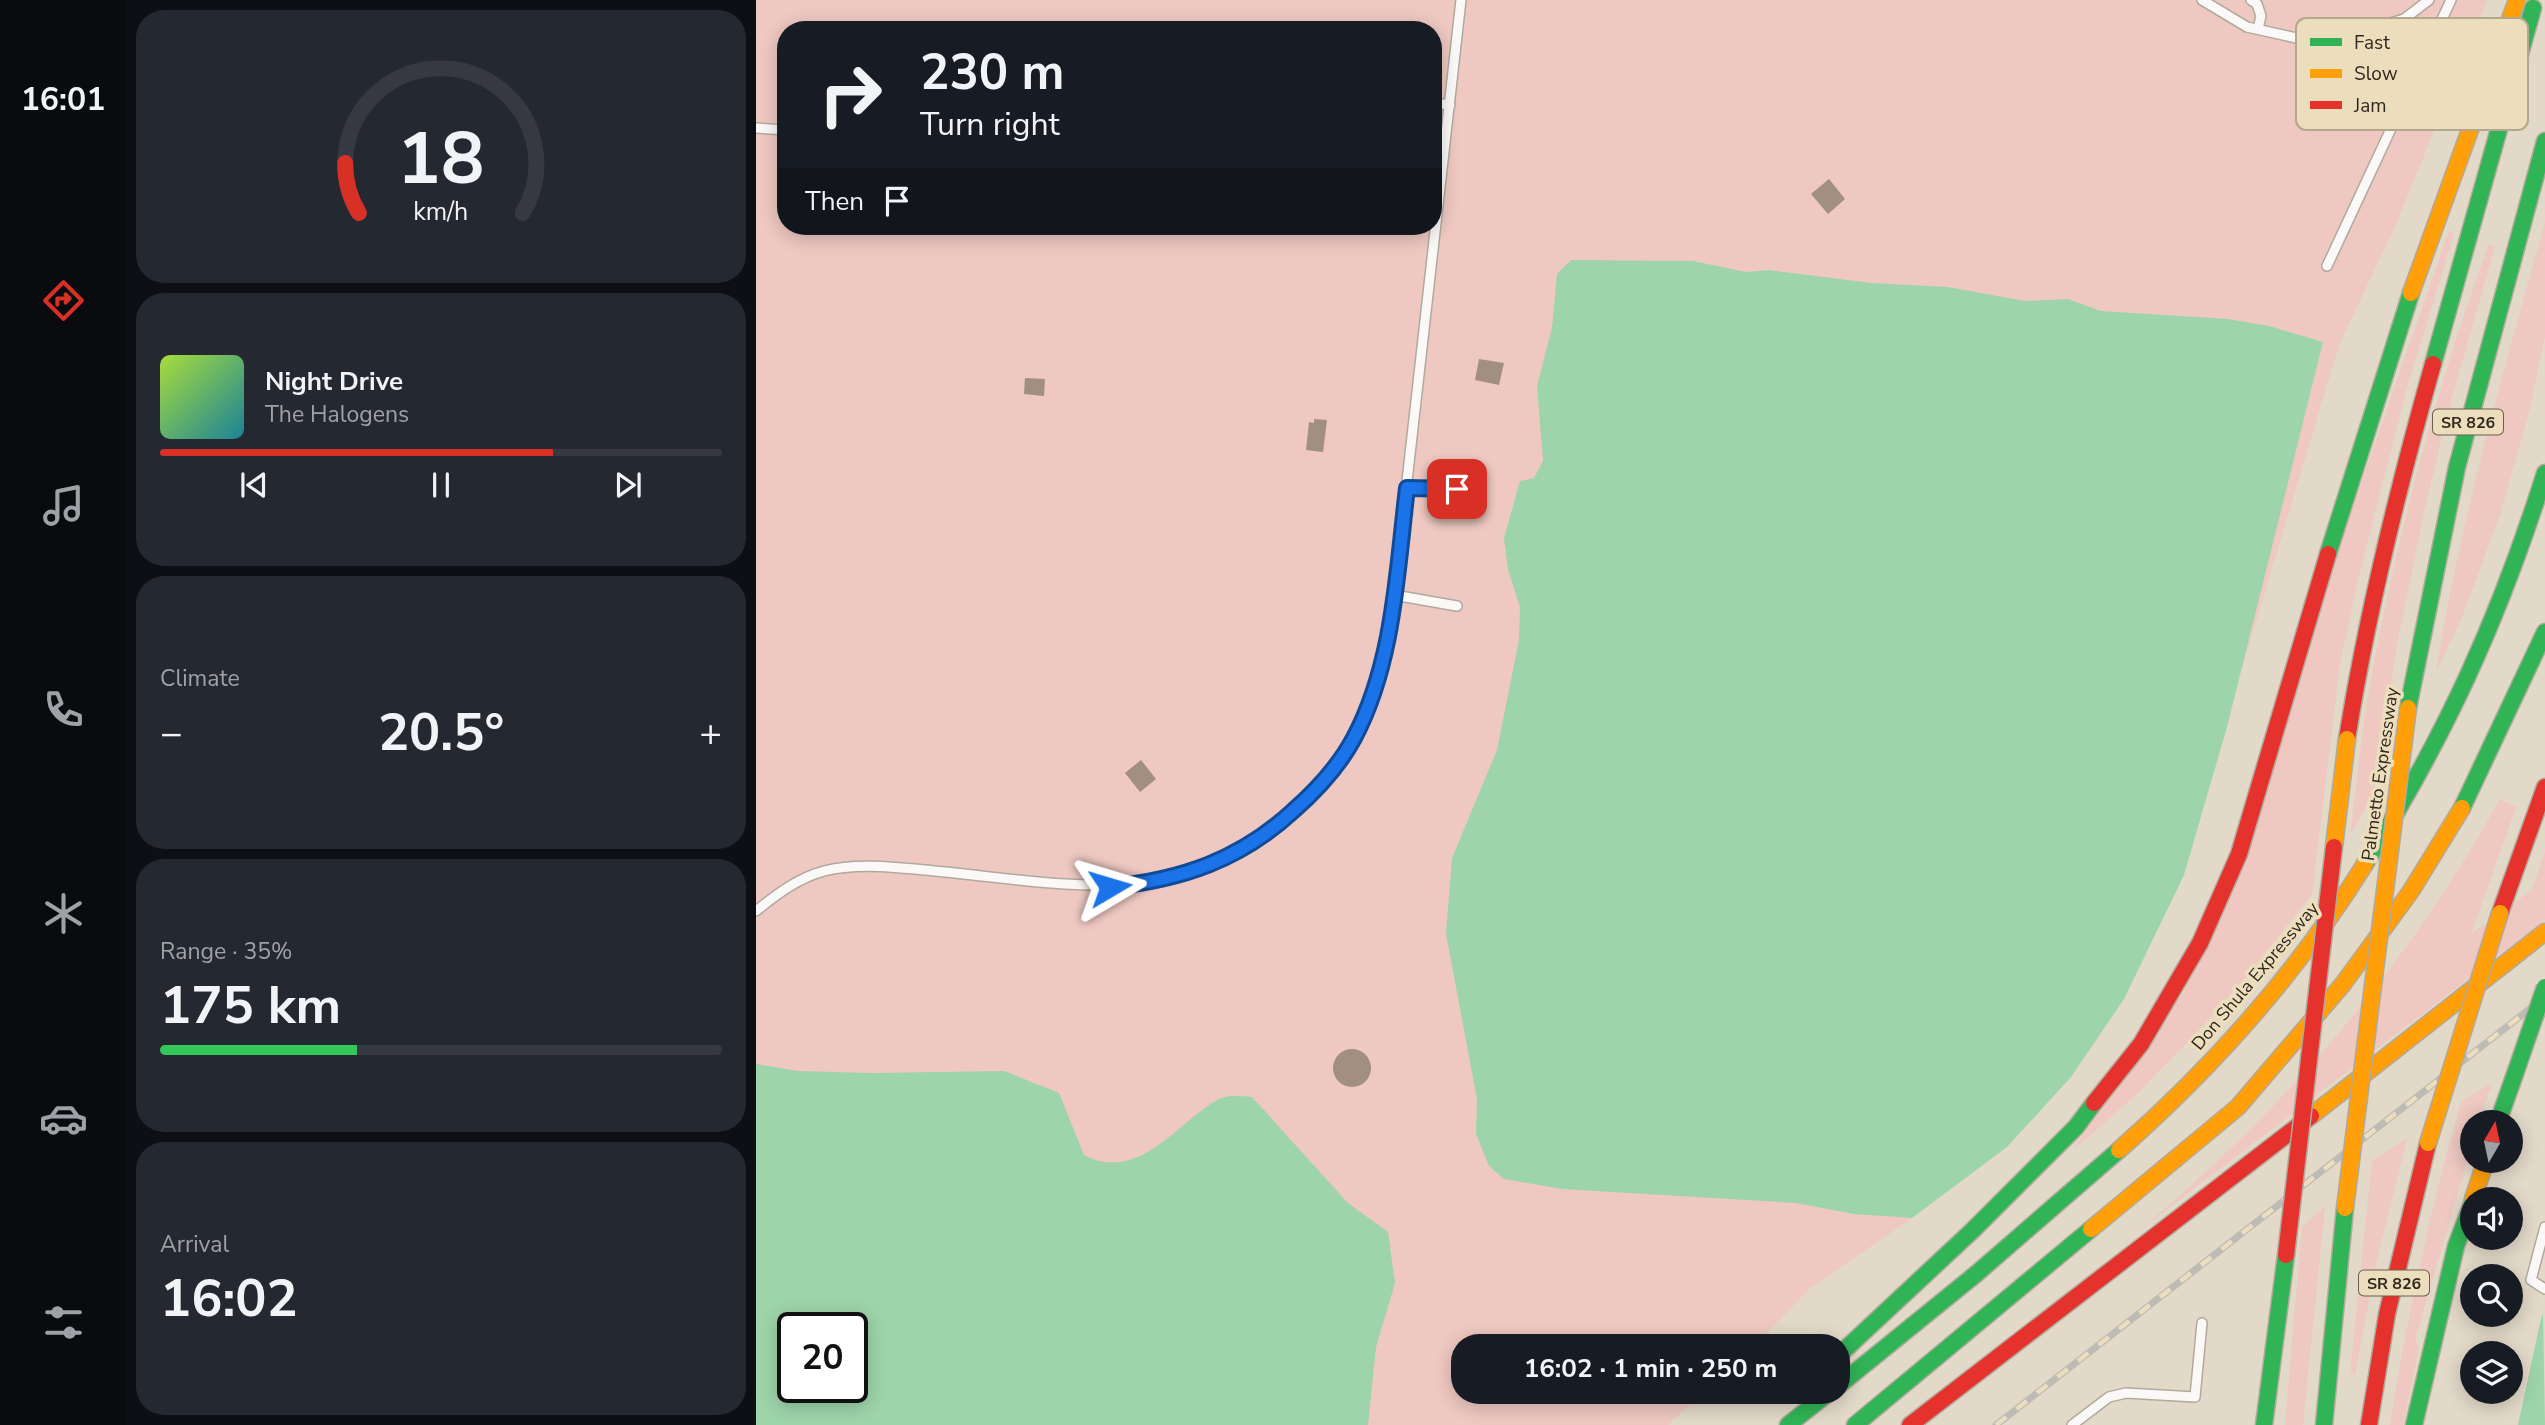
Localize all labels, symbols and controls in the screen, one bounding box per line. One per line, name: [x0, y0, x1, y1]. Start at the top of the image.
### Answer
legend: [2296, 18, 2528, 130]
text: Fast: [2354, 30, 2390, 56]
text: 230 m: [920, 39, 1064, 106]
icon: right: [805, 49, 896, 140]
text: Slow: [2354, 61, 2398, 87]
text: 16:01: [21, 78, 105, 121]
text: Jam: [2353, 93, 2387, 119]
text: Turn right: [920, 103, 1060, 146]
text: 18: [397, 109, 485, 209]
icon: arrive: [878, 182, 916, 220]
text: Then: [805, 184, 864, 219]
text: km/h: [413, 194, 469, 228]
icon: directions: [39, 276, 88, 325]
text: Night Drive: [265, 364, 403, 399]
text: The Halogens: [265, 399, 409, 430]
road number: SR 826: [2433, 410, 2503, 434]
pin: [1427, 459, 1487, 519]
icon: previous: [235, 466, 273, 504]
icon: pause: [422, 466, 460, 504]
icon: next: [609, 466, 647, 504]
icon: arrive: [1438, 470, 1476, 508]
icon: music: [39, 481, 88, 530]
text: Climate: [160, 663, 240, 694]
icon: phone: [39, 685, 88, 734]
street label: Palmetto Expressway: [2356, 685, 2404, 862]
text: 20.5°: [378, 697, 504, 768]
text: −: [160, 708, 183, 759]
text: +: [699, 708, 722, 759]
position arrow: [1073, 850, 1147, 924]
icon: climate: [39, 889, 88, 938]
street label: Don Shula Expressway: [2186, 896, 2325, 1055]
text: Range · 35%: [160, 936, 292, 967]
text: 175 km: [160, 970, 341, 1041]
icon: car: [39, 1094, 88, 1143]
north arrow: [2460, 1110, 2524, 1172]
map controls: [2460, 1110, 2523, 1404]
button: sound: [2460, 1187, 2523, 1250]
text: Arrival: [160, 1229, 229, 1260]
text: 16:02: [160, 1263, 298, 1334]
button: search: [2460, 1264, 2523, 1327]
road number: SR 826: [2359, 1270, 2429, 1296]
icon: filters: [39, 1298, 88, 1347]
speed limit sign: 20: [777, 1312, 868, 1403]
button: layers: [2460, 1341, 2523, 1404]
text: 16:02 · 1 min · 250 m: [1524, 1351, 1777, 1386]

